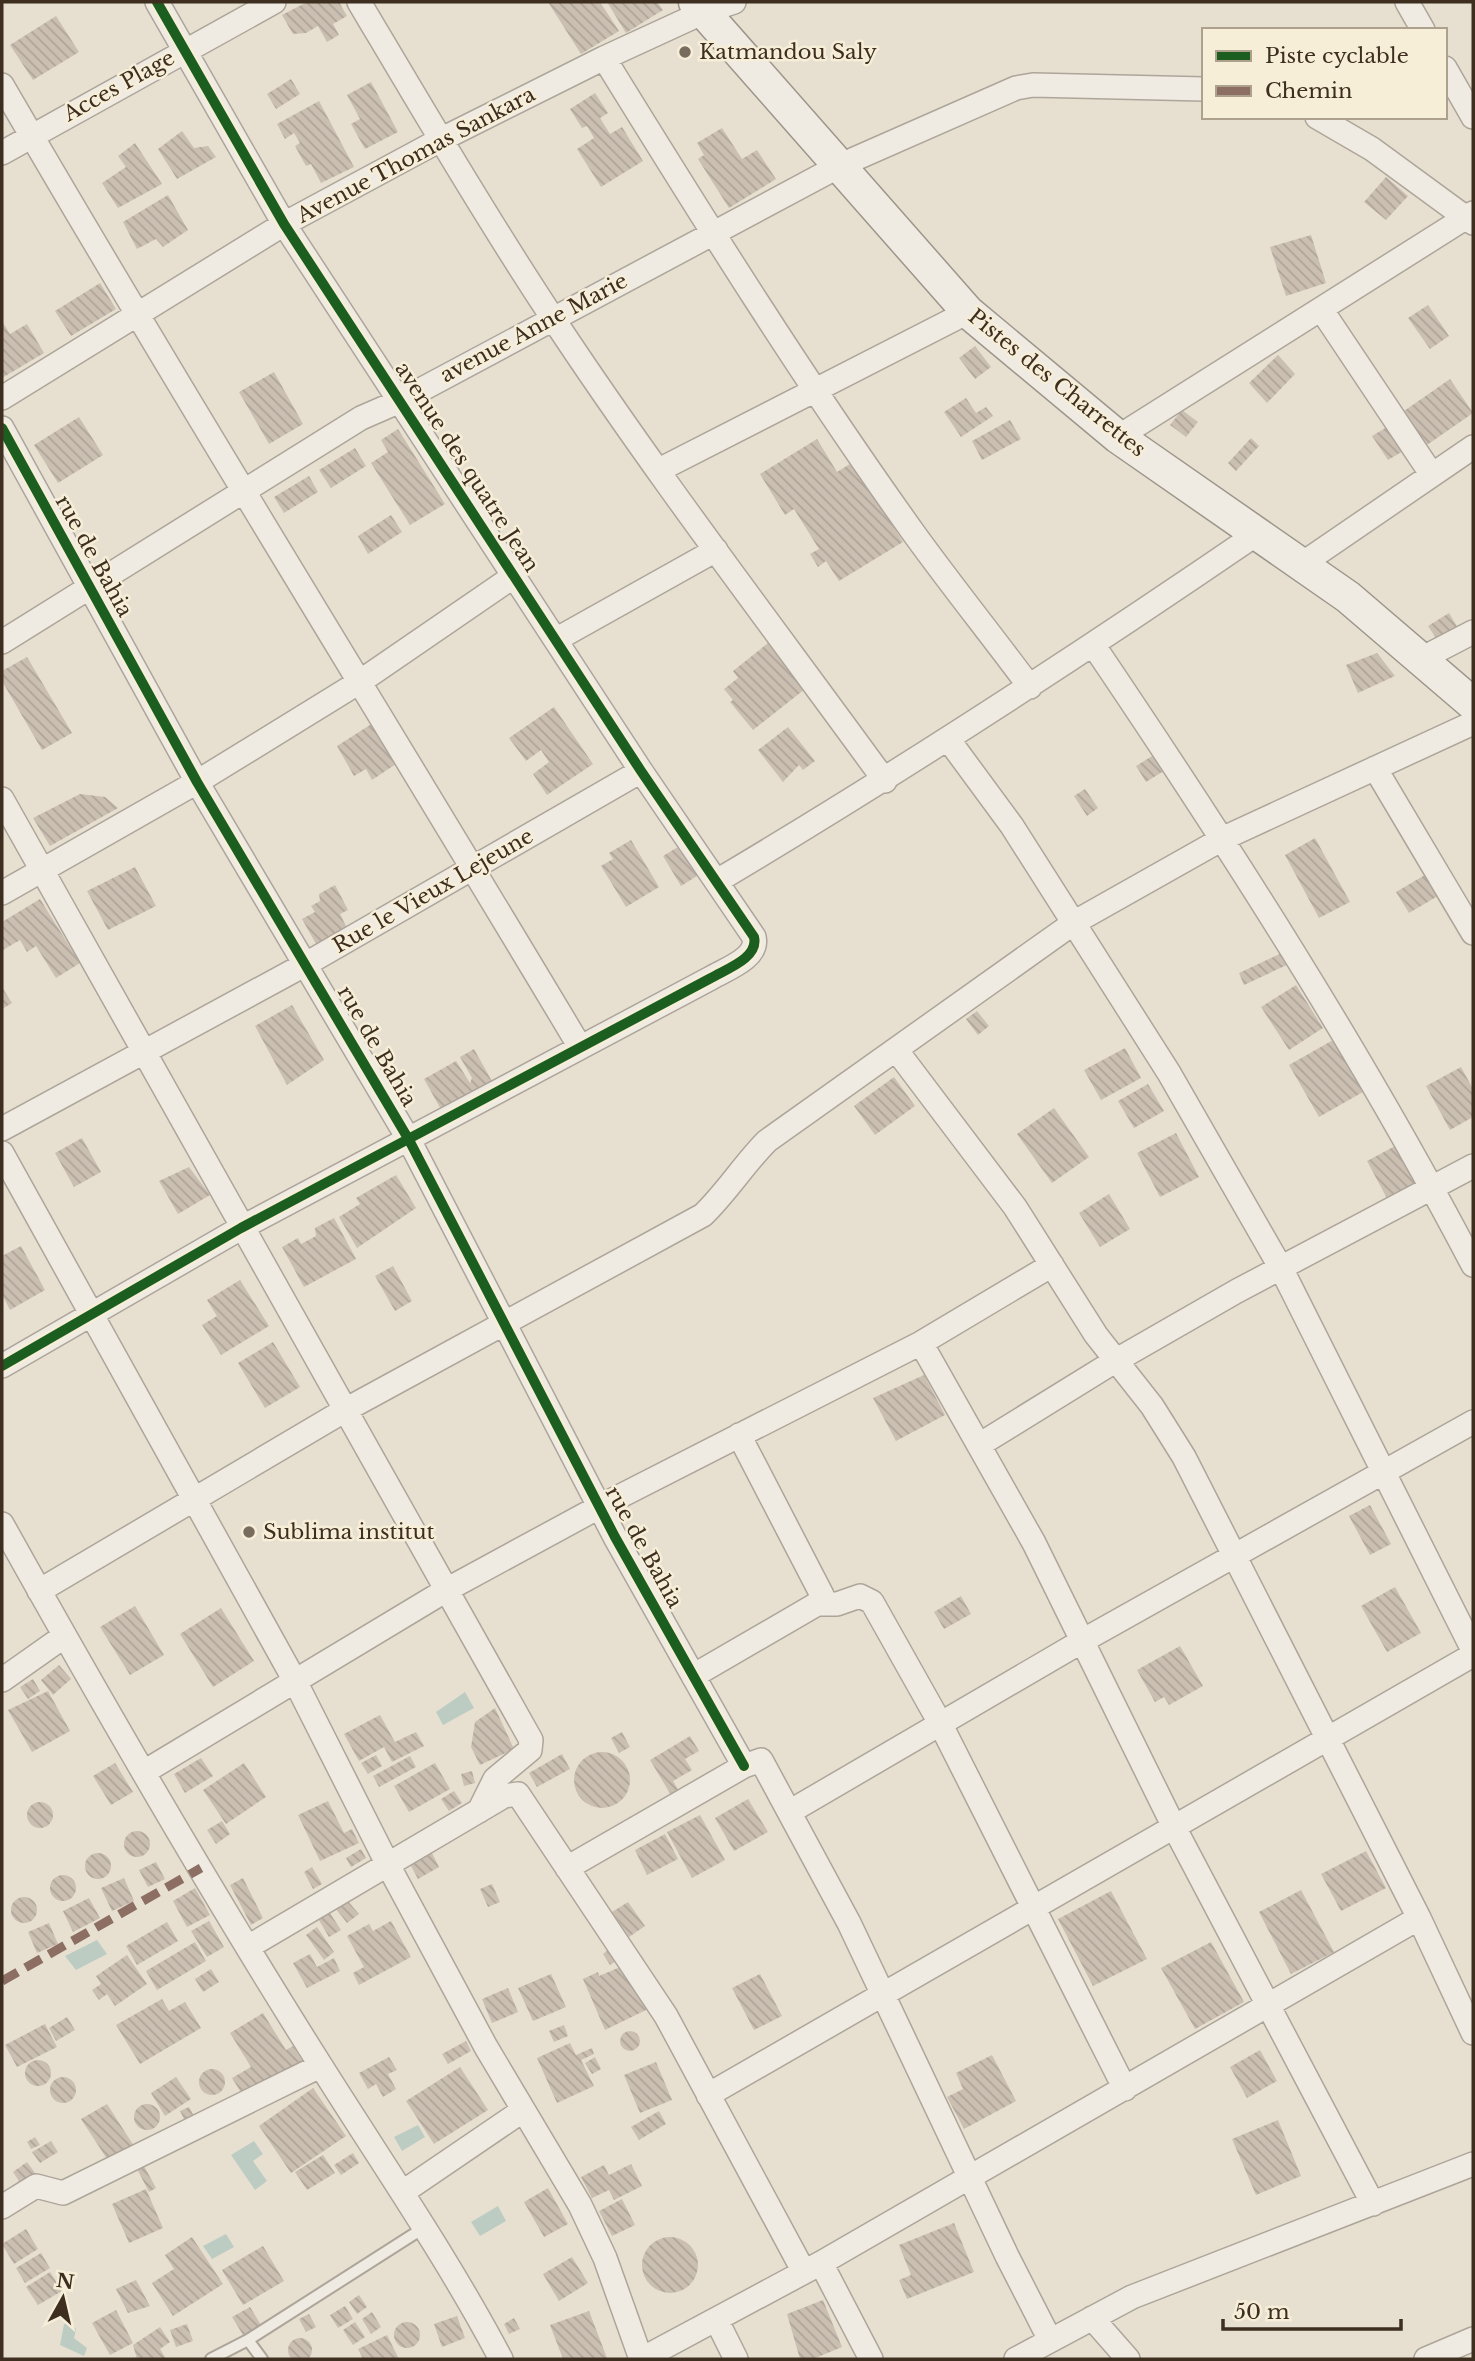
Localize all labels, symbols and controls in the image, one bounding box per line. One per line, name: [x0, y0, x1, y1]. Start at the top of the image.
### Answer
legend: [1202, 28, 1447, 119]
place label: Katmandou Saly: [699, 39, 877, 65]
text: Piste cyclable: [1265, 43, 1409, 69]
marker: Katmandou Saly: [677, 44, 693, 60]
street label: Acces Plage: [58, 45, 179, 128]
text: Chemin: [1265, 78, 1353, 104]
street label: Avenue Thomas Sankara: [292, 81, 540, 229]
street label: avenue Anne Marie: [436, 268, 632, 388]
street label: Pistes des Charrettes: [963, 303, 1151, 463]
street label: avenue des quatre Jean: [389, 357, 545, 577]
street label: rue de Bahia: [50, 490, 138, 622]
street label: Rue le Vieux Lejeune: [328, 823, 538, 959]
street label: rue de Bahia: [332, 981, 422, 1111]
street label: rue de Bahia: [600, 1481, 688, 1613]
place label: Sublima institut: [263, 1519, 435, 1545]
marker: Sublima institut: [241, 1524, 257, 1540]
north arrow: [28, 2263, 98, 2333]
text: N: [55, 2269, 76, 2294]
scale bar: [1223, 2288, 1402, 2332]
text: 50 m: [1234, 2299, 1290, 2325]

